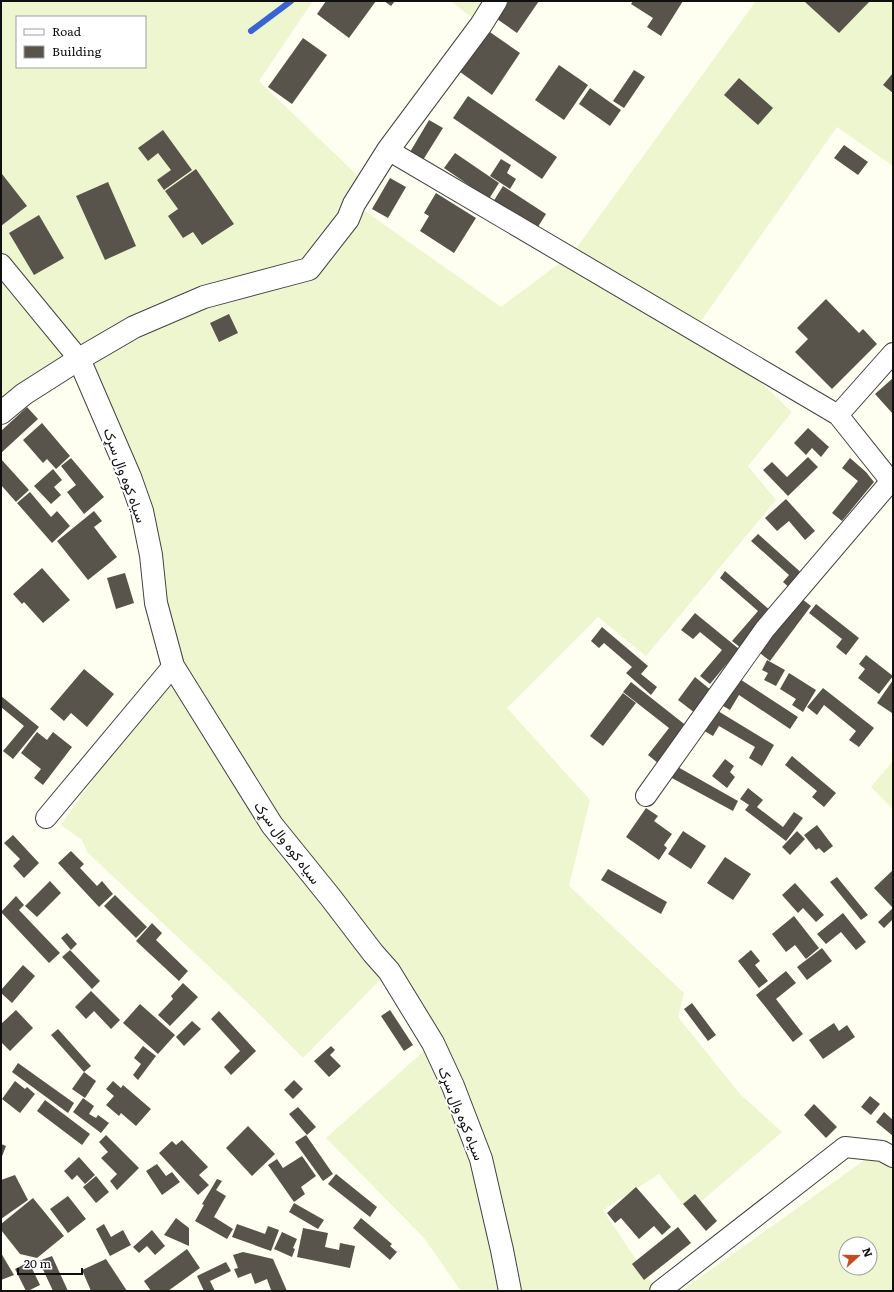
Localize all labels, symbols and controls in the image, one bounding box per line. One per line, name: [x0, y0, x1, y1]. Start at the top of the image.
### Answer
legend: [16, 16, 146, 68]
text: Road: [52, 22, 82, 40]
text: Building: [52, 42, 102, 60]
street label: سیاه کوه وال سړک: [99, 425, 152, 526]
street label: سیاه کوه وال سړک: [249, 796, 326, 888]
street label: سیاه کوه وال سړک: [433, 1063, 490, 1163]
north arrow: [838, 1236, 878, 1276]
text: N: [859, 1245, 877, 1259]
scale bar: [18, 1250, 82, 1276]
text: 20 m: [24, 1254, 51, 1272]

